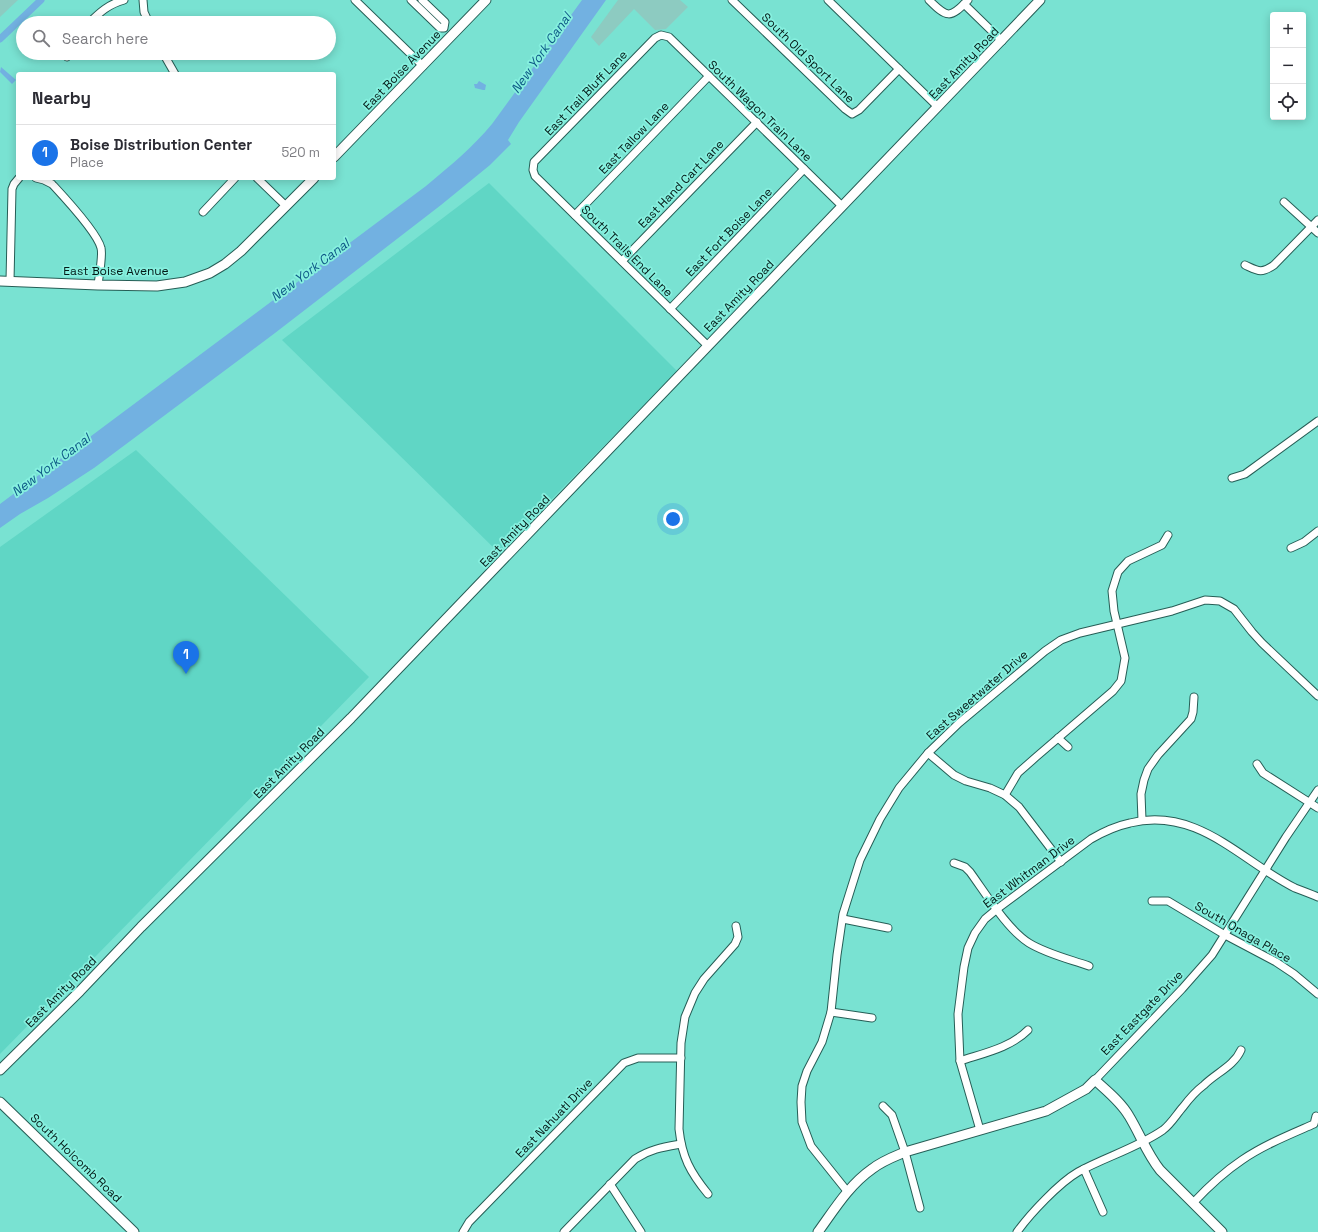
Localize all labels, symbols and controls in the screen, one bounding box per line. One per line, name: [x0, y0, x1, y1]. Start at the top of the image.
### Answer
water label: New York Canal: [507, 8, 576, 97]
street label: South Old Sport Lane: [758, 9, 858, 107]
map controls: [1270, 12, 1306, 120]
button: +: [1270, 12, 1306, 48]
search box: [16, 16, 336, 60]
street label: East Amity Road: [925, 23, 1003, 103]
icon: search: [30, 27, 52, 49]
street label: East Boise Avenue: [360, 27, 444, 113]
text: Search here: [62, 29, 148, 48]
street label: East Trail Bluff Lane: [541, 47, 631, 139]
button: −: [1270, 48, 1306, 84]
street label: South Wagon Train Lane: [704, 57, 816, 165]
button: locate: [1270, 84, 1306, 120]
text: Nearby: [32, 87, 91, 109]
street label: East Tallow Lane: [595, 98, 673, 178]
text: Boise Distribution Center: [70, 135, 252, 154]
street label: East Hand Cart Lane: [635, 136, 727, 232]
text: 1: [42, 144, 48, 161]
text: 520 m: [282, 144, 320, 161]
text: Place: [70, 154, 104, 171]
street label: East Fort Boise Lane: [682, 184, 776, 280]
street label: South Trails End Lane: [578, 202, 676, 300]
water label: New York Canal: [267, 234, 354, 305]
street label: East Amity Road: [700, 256, 778, 336]
street label: East Boise Avenue: [63, 263, 169, 279]
water label: New York Canal: [8, 429, 95, 500]
street label: East Amity Road: [476, 491, 554, 571]
your location: [663, 509, 683, 529]
pin: 1: [173, 641, 199, 674]
street label: East Sweetwater Drive: [923, 646, 1031, 744]
street label: East Amity Road: [250, 724, 328, 802]
street label: East Whitman Drive: [980, 832, 1078, 912]
street label: South Onaga Place: [1192, 898, 1294, 966]
street label: East Amity Road: [22, 953, 100, 1031]
street label: East Eastgate Drive: [1097, 967, 1187, 1059]
street label: East Nahuatl Drive: [512, 1075, 596, 1161]
street label: South Holcomb Road: [27, 1110, 125, 1206]

